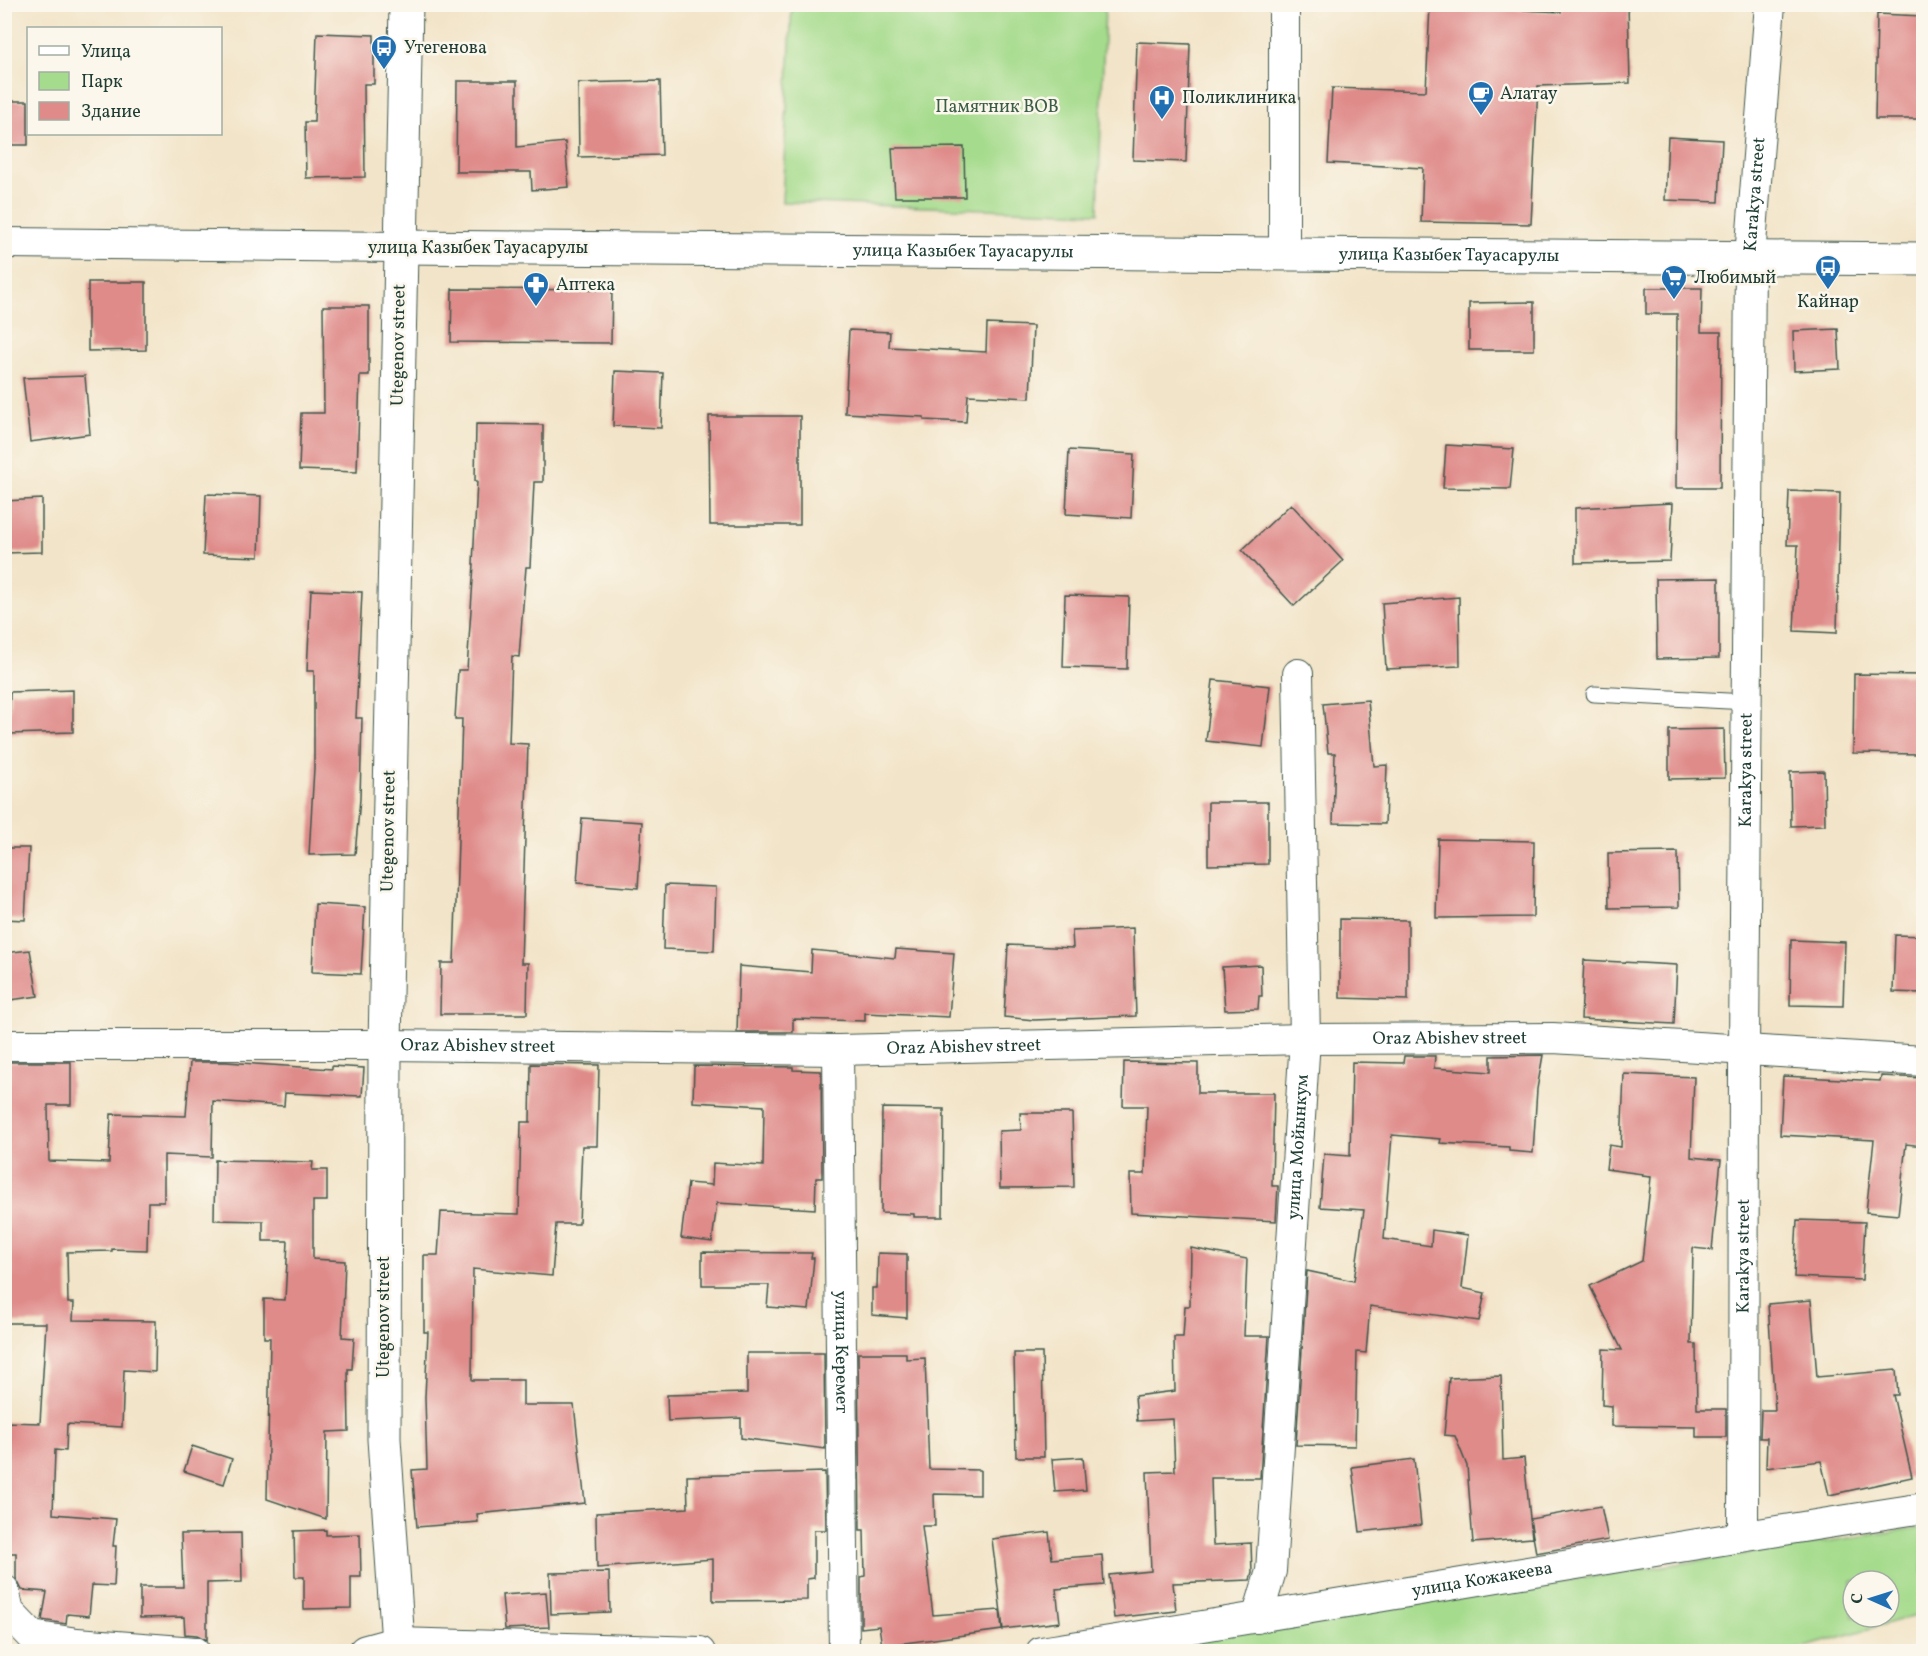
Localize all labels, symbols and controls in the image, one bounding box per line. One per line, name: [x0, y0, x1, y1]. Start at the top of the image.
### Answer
legend: [27, 27, 222, 135]
bus stop icon: Утегенова: [369, 33, 399, 71]
place label: Утегенова: [404, 36, 487, 61]
text: Улица: [81, 40, 131, 65]
text: Парк: [81, 70, 123, 95]
cafe icon: Алатау: [1466, 79, 1496, 117]
place label: Алатау: [1500, 82, 1558, 107]
hospital icon: Поликлиника: [1147, 83, 1177, 121]
place label: Поликлиника: [1182, 86, 1297, 111]
park label: Памятник ВОВ: [935, 95, 1059, 120]
text: Здание: [81, 100, 141, 125]
street label: Karakya street: [1738, 136, 1772, 252]
street label: улица Казыбек Тауасарулы: [368, 236, 589, 261]
street label: улица Казыбек Тауасарулы: [852, 238, 1074, 265]
street label: улица Казыбек Тауасарулы: [1338, 242, 1560, 269]
bus stop icon: Кайнар: [1813, 253, 1843, 291]
supermarket icon: Любимый: [1659, 263, 1689, 301]
place label: Любимый: [1694, 266, 1776, 291]
pharmacy icon: Аптека: [521, 270, 551, 308]
place label: Аптека: [556, 273, 615, 298]
street label: Utegenov street: [385, 284, 413, 406]
place label: Кайнар: [1797, 290, 1859, 315]
street label: Karakya street: [1733, 712, 1759, 828]
street label: Utegenov street: [375, 770, 403, 892]
street label: Oraz Abishev street: [1372, 1026, 1527, 1051]
street label: Oraz Abishev street: [401, 1033, 555, 1059]
street label: Oraz Abishev street: [886, 1033, 1042, 1061]
street label: улица Мойынкум: [1281, 1073, 1315, 1220]
street label: Karakya street: [1731, 1199, 1756, 1313]
street label: Utegenov street: [372, 1256, 397, 1378]
street label: улица Керемет: [828, 1291, 854, 1413]
street label: улица Кожакеева: [1410, 1556, 1554, 1604]
north arrow: [1841, 1569, 1901, 1629]
text: С: [1847, 1593, 1869, 1604]

